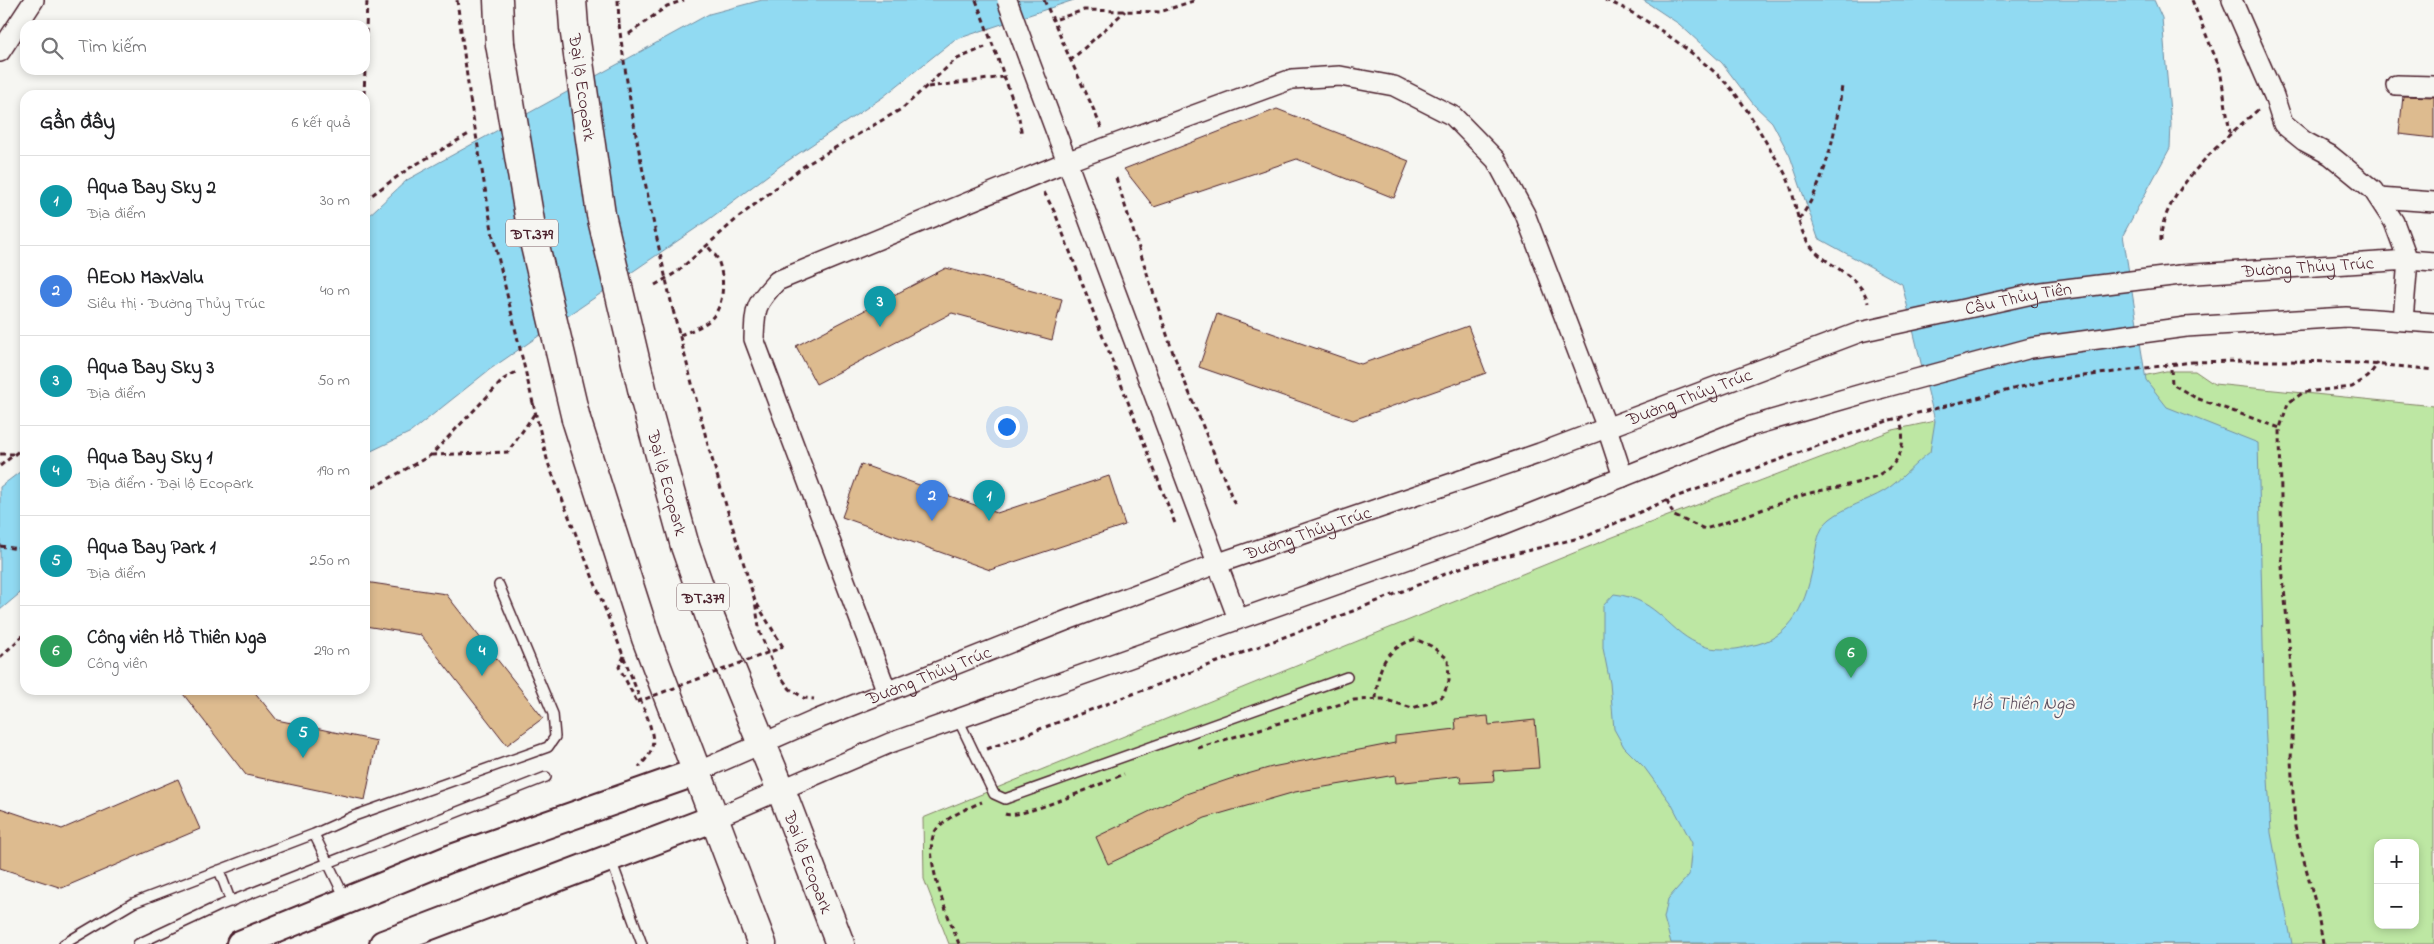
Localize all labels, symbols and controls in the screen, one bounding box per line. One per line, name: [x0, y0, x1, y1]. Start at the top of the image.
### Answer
search box: [20, 20, 370, 75]
street label: Đại lộ Ecopark: [560, 31, 601, 143]
icon: search: [38, 34, 66, 62]
text: Tìm kiếm: [78, 34, 147, 61]
text: Gần đây: [40, 108, 115, 138]
text: 6 kết quả: [292, 111, 350, 135]
text: Aqua Bay Sky 2: [87, 175, 216, 202]
text: 1: [53, 189, 59, 213]
text: 30 m: [320, 189, 350, 213]
text: Địa điểm: [87, 202, 146, 226]
road number: ĐT.379: [506, 220, 558, 247]
street label: Đường Thủy Trúc: [2240, 251, 2375, 286]
text: AEON MaxValu: [87, 265, 204, 292]
street label: Cầu Thủy Tiên: [1963, 277, 2074, 323]
text: 2: [52, 279, 60, 303]
text: 40 m: [320, 279, 350, 303]
pin: 3: [864, 286, 896, 327]
text: Siêu thị · Đường Thủy Trúc: [87, 292, 265, 316]
text: Aqua Bay Sky 3: [87, 355, 214, 382]
street label: Đường Thủy Trúc: [1622, 363, 1756, 434]
text: 3: [53, 369, 59, 393]
text: 50 m: [318, 369, 350, 393]
text: Địa điểm: [87, 382, 146, 406]
your location: [994, 414, 1020, 440]
street label: Đại lộ Ecopark: [639, 427, 693, 539]
text: Aqua Bay Sky 1: [87, 445, 213, 472]
text: 4: [53, 459, 59, 483]
text: 190 m: [317, 459, 350, 483]
text: Địa điểm · Đại lộ Ecopark: [87, 472, 253, 496]
pin: 2: [916, 480, 948, 521]
pin: 1: [973, 480, 1005, 521]
street label: Đường Thủy Trúc: [1241, 501, 1375, 569]
text: Aqua Bay Park 1: [87, 535, 216, 562]
text: 5: [51, 549, 61, 573]
text: 250 m: [310, 549, 350, 573]
text: Địa điểm: [87, 562, 146, 586]
road number: ĐT.379: [677, 584, 729, 610]
text: Công viên Hồ Thiên Nga: [87, 625, 267, 652]
pin: 4: [466, 635, 498, 676]
pin: 6: [1835, 637, 1867, 678]
text: 6: [52, 639, 60, 663]
text: 290 m: [314, 639, 350, 663]
street label: Đường Thủy Trúc: [862, 641, 995, 714]
text: Công viên: [87, 652, 147, 676]
water label: Hồ Thiên Nga: [1971, 691, 2075, 719]
pin: 5: [287, 717, 319, 758]
street label: Đại lộ Ecopark: [775, 807, 838, 918]
map controls: [2374, 839, 2419, 929]
button: +: [2374, 839, 2419, 884]
button: −: [2374, 884, 2419, 929]

